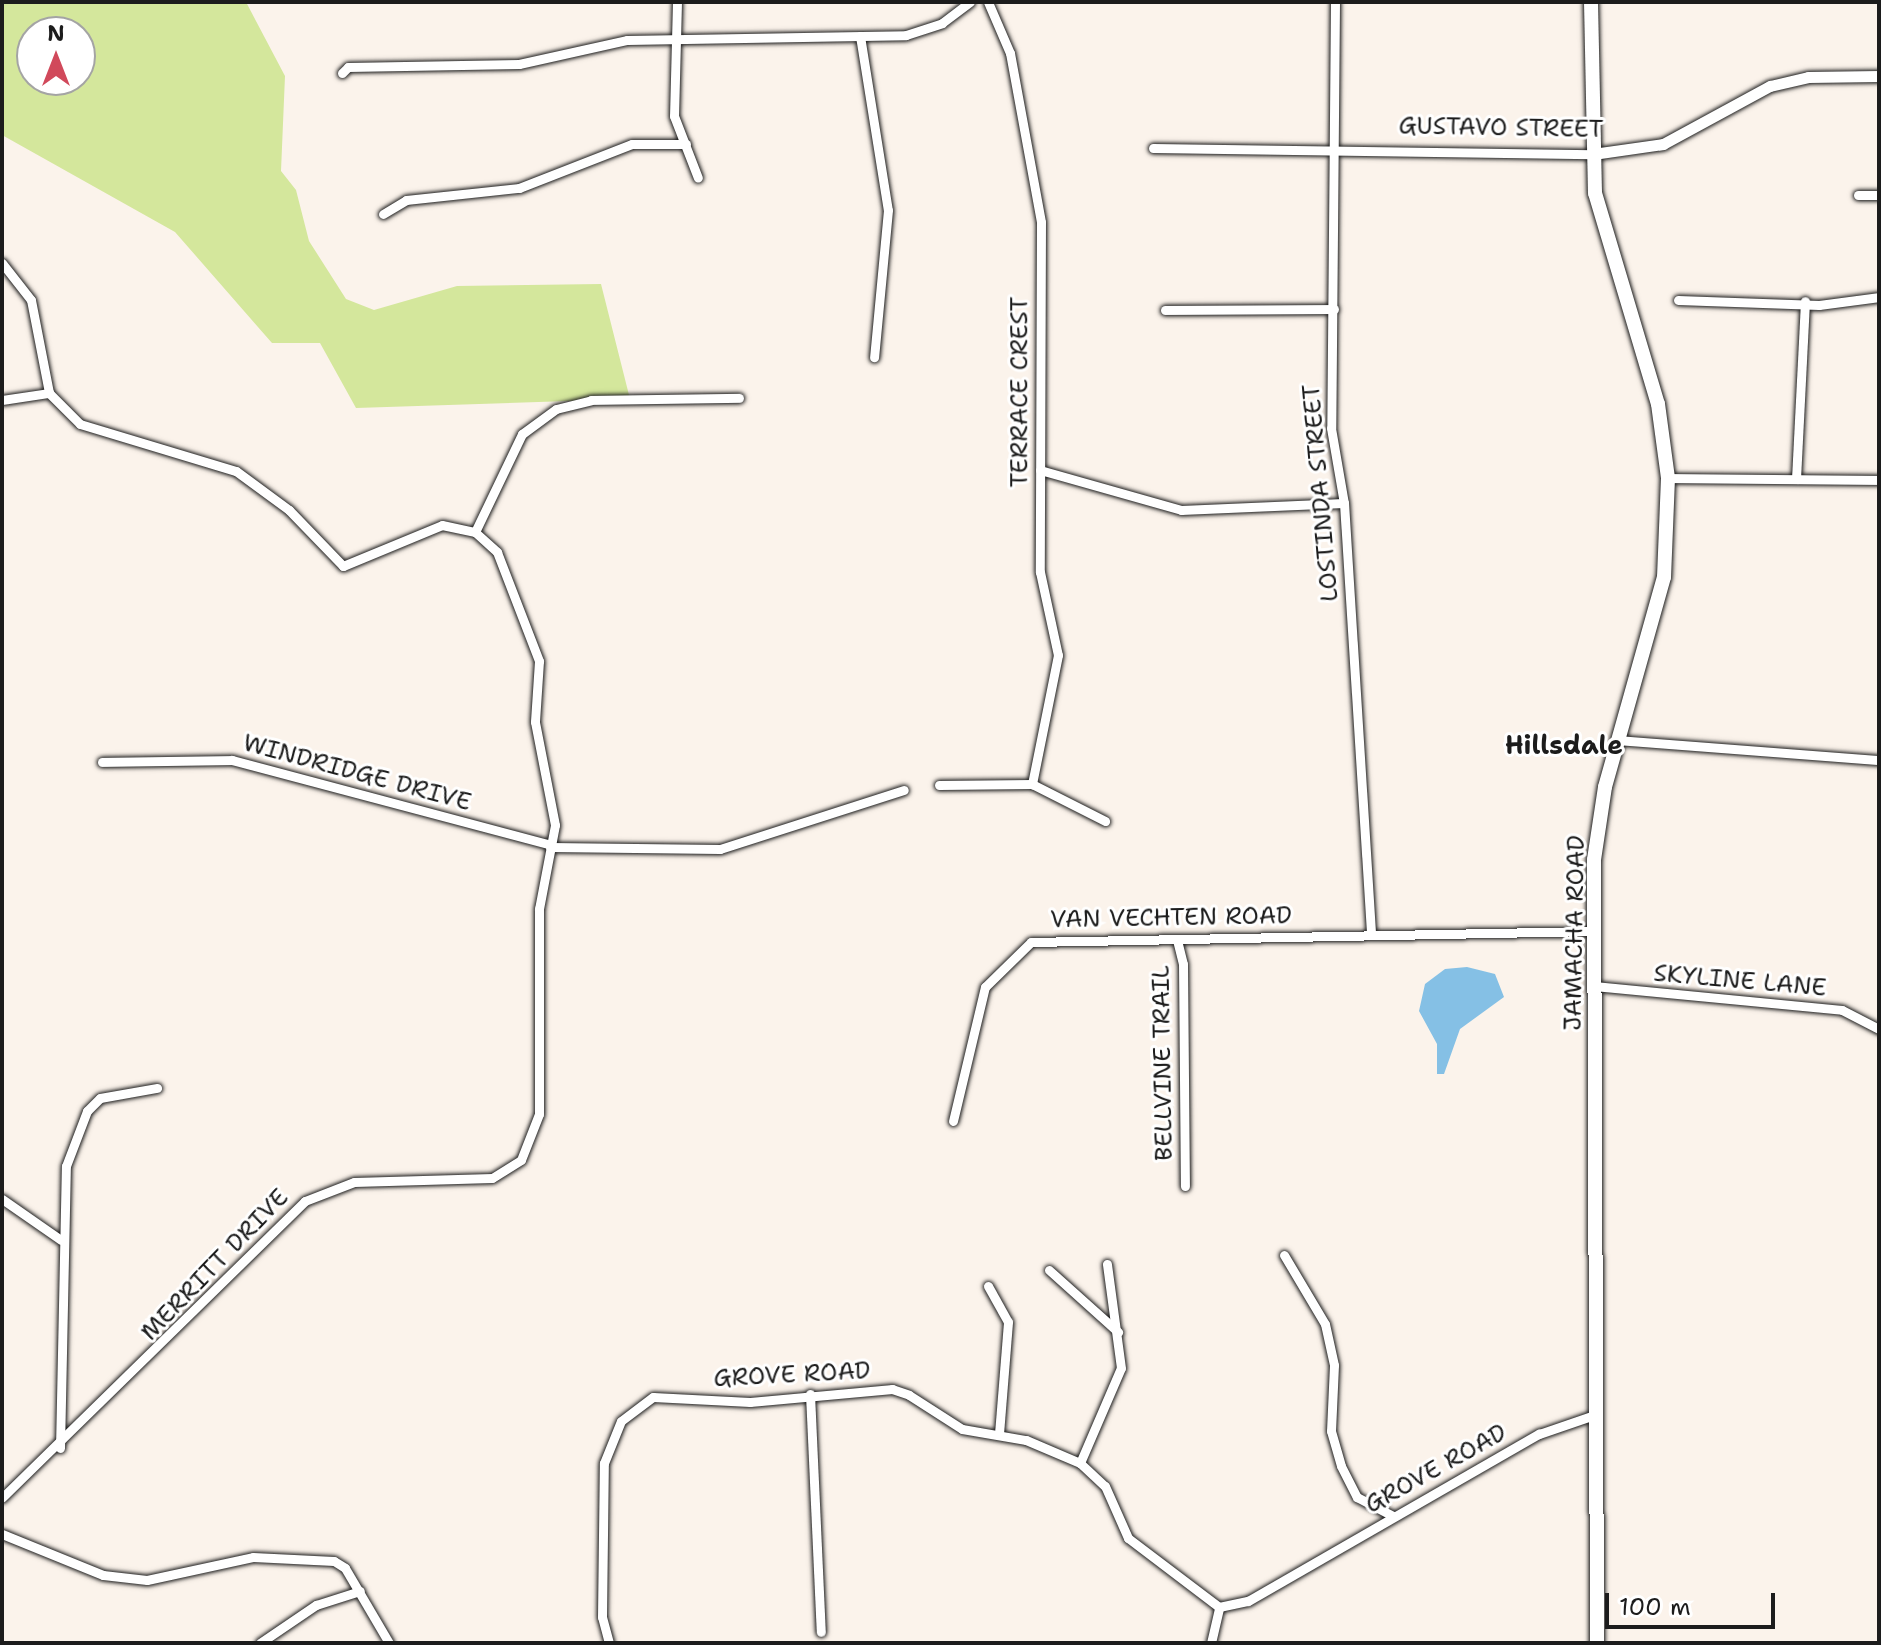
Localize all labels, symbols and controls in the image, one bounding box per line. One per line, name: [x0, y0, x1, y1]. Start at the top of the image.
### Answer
north arrow: [16, 16, 96, 96]
text: N: [47, 19, 65, 48]
street label: GUSTAVO STREET: [1398, 112, 1604, 144]
street label: TERRACE CREST: [1006, 297, 1034, 487]
street label: LOSTINDA STREET: [1297, 383, 1345, 603]
street label: WINDRIDGE DRIVE: [240, 729, 474, 817]
district label: Hillsdale: [1505, 729, 1623, 761]
street label: JAMACHA ROAD: [1559, 835, 1591, 1031]
street label: VAN VECHTEN ROAD: [1050, 901, 1292, 935]
street label: SKYLINE LANE: [1652, 959, 1828, 1003]
street label: BELLVINE TRAIL: [1147, 965, 1179, 1161]
street label: MERRITT DRIVE: [135, 1183, 295, 1347]
street label: GROVE ROAD: [713, 1357, 871, 1393]
street label: GROVE ROAD: [1360, 1418, 1512, 1520]
scale bar: [1609, 1577, 1779, 1627]
text: 100 m: [1619, 1591, 1691, 1623]

